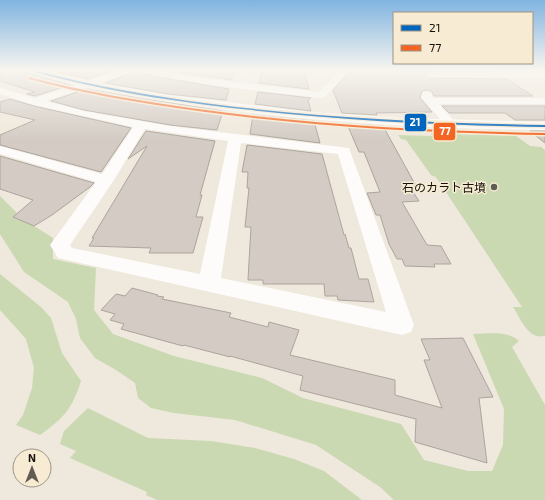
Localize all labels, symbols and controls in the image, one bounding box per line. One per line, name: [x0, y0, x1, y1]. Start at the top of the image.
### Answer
legend: [393, 12, 533, 64]
text: 21: [429, 20, 441, 34]
text: 77: [429, 40, 441, 54]
line badge: 21: [404, 113, 427, 132]
text: 21: [409, 115, 421, 128]
line badge: 77: [433, 122, 456, 141]
text: 77: [439, 124, 451, 137]
place label: 石のカラト古墳: [402, 180, 486, 194]
marker: 石のカラト古墳: [489, 182, 499, 192]
north arrow: [12, 448, 52, 488]
text: N: [28, 451, 36, 464]

